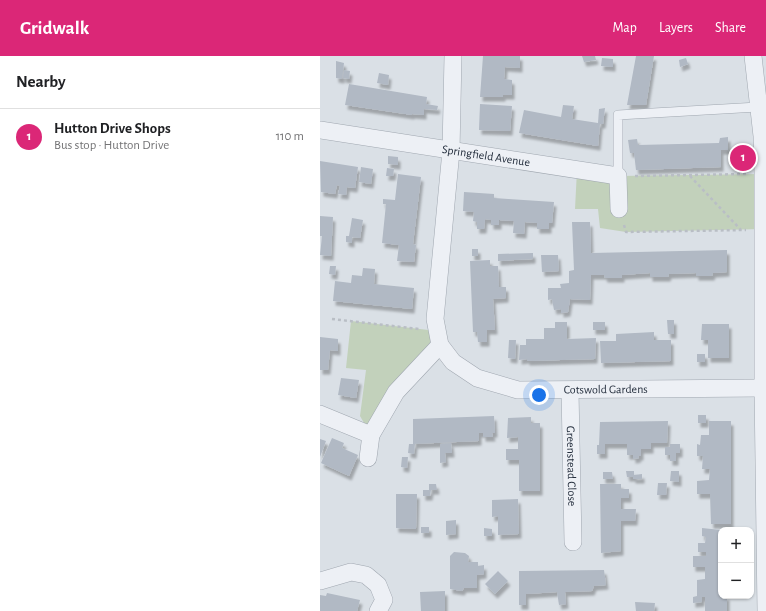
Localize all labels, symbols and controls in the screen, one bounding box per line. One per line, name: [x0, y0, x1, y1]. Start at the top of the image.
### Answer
text: Gridwalk: [20, 19, 89, 38]
text: Map: [612, 21, 637, 35]
text: Layers: [659, 21, 693, 35]
text: Share: [715, 21, 746, 35]
text: Nearby: [16, 73, 66, 90]
text: Hutton Drive Shops: [54, 121, 171, 136]
text: 1: [27, 130, 31, 143]
text: 110 m: [276, 130, 304, 143]
text: Bus stop · Hutton Drive: [54, 139, 169, 152]
street label: Springfield Avenue: [441, 143, 531, 168]
pin: 1: [730, 143, 756, 173]
street label: Cotswold Gardens: [564, 383, 648, 396]
your location: [529, 385, 549, 405]
street label: Greenstead Close: [565, 426, 578, 506]
map controls: [718, 527, 754, 599]
button: +: [718, 527, 754, 563]
button: −: [718, 563, 754, 599]

